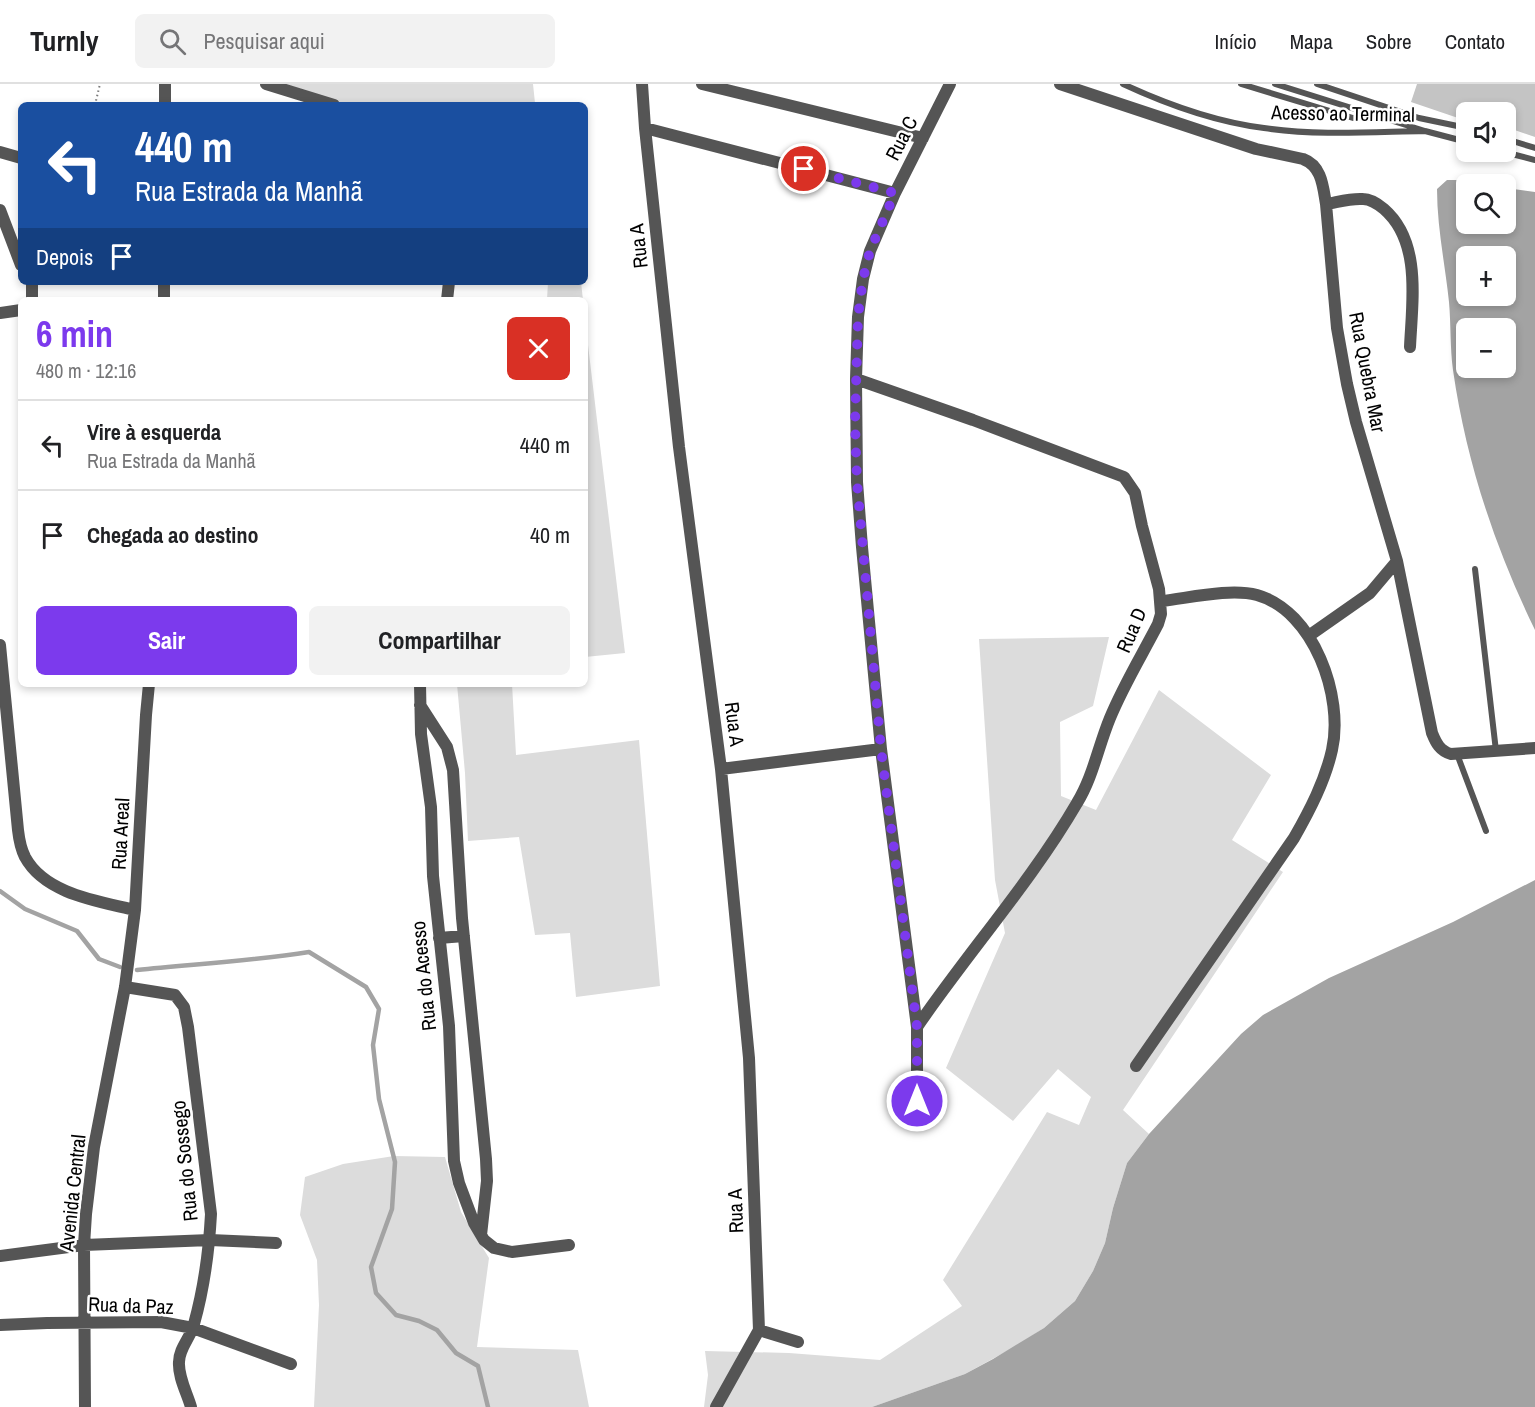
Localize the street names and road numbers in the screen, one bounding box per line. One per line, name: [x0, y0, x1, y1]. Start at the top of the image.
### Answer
street label: Acesso ao Terminal: [1270, 98, 1415, 128]
street label: Rua C: [878, 111, 924, 165]
street label: Rua A: [622, 222, 654, 270]
street label: Rua Quebra Mar: [1343, 309, 1393, 435]
street label: Rua D: [1109, 603, 1153, 657]
street label: Rua A: [719, 700, 751, 748]
street label: Rua Areal: [105, 797, 135, 871]
street label: Rua do Acesso: [404, 920, 442, 1032]
street label: Rua do Sossego: [164, 1099, 204, 1223]
street label: Avenida Central: [52, 1133, 92, 1254]
street label: Rua A: [721, 1188, 749, 1234]
street label: Rua da Paz: [88, 1290, 174, 1320]

